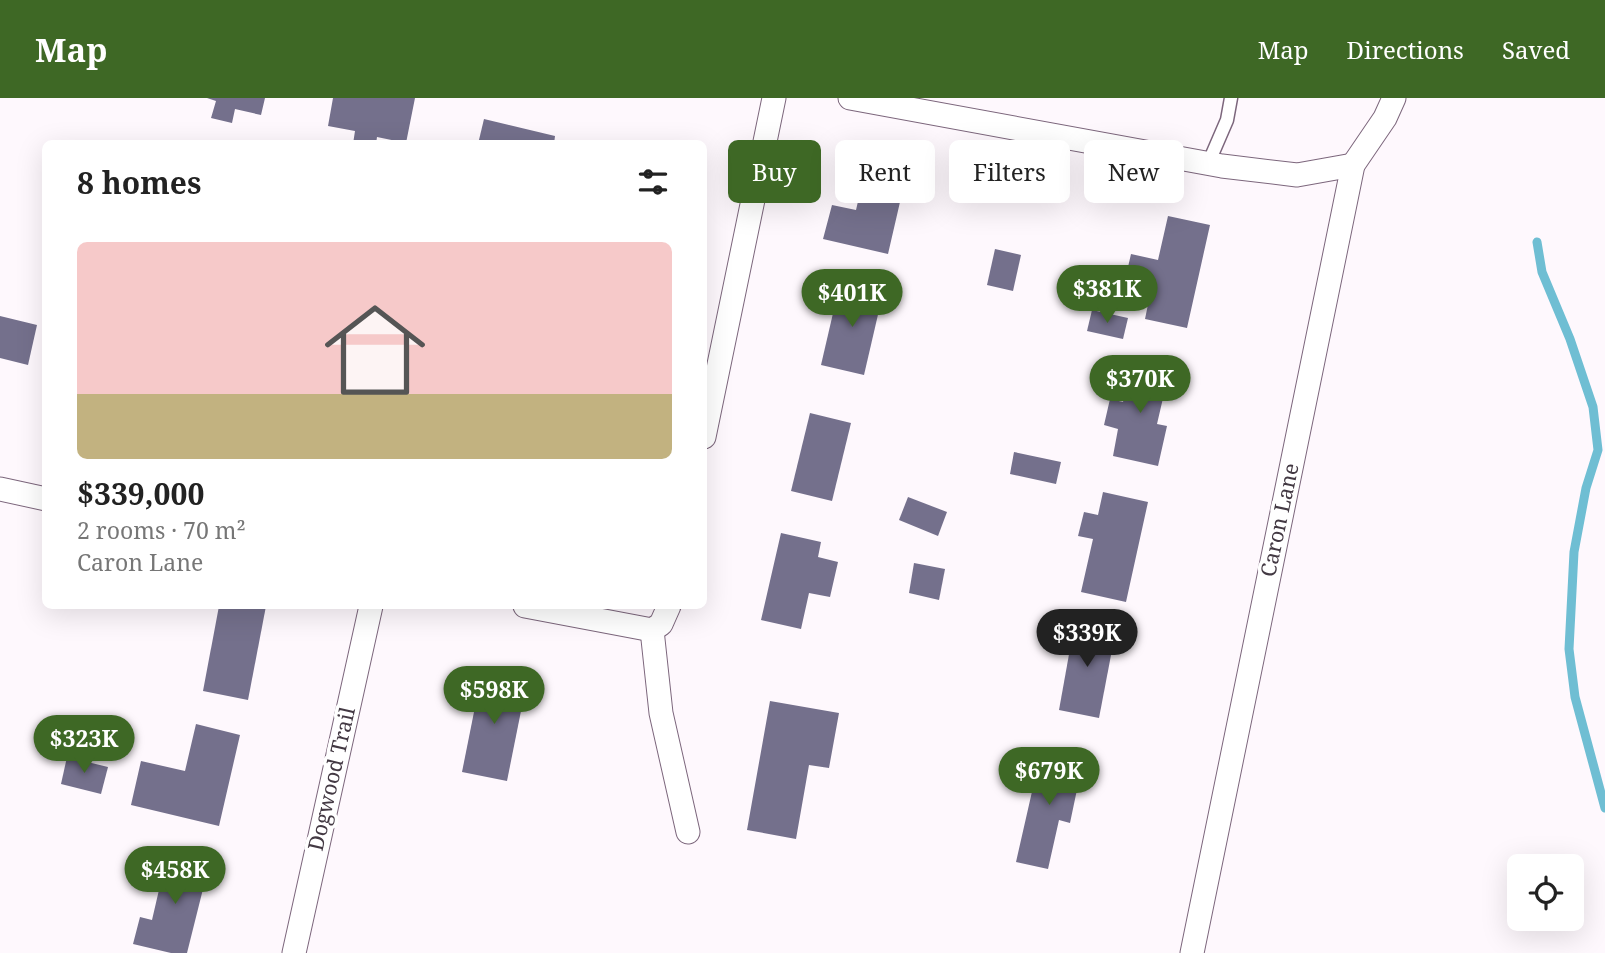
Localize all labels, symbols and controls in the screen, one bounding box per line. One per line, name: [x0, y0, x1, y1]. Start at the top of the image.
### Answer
text: Map: [35, 27, 108, 72]
text: Map: [1258, 33, 1309, 66]
text: Directions: [1347, 33, 1464, 66]
text: Saved: [1502, 33, 1570, 66]
chip: Buy: [728, 140, 821, 203]
chip: Rent: [835, 140, 935, 203]
chip: Filters: [949, 140, 1070, 203]
chip: New: [1084, 140, 1184, 203]
text: 8 homes: [77, 162, 201, 203]
icon: filters: [634, 163, 672, 201]
pin: $381K: [1058, 266, 1156, 325]
pin: $401K: [803, 270, 901, 329]
text: $381K: [1073, 272, 1141, 304]
text: $401K: [818, 276, 886, 308]
icon: home: [312, 287, 438, 413]
pin: $370K: [1091, 356, 1189, 415]
text: $370K: [1106, 362, 1174, 394]
street label: Caron Lane: [1253, 460, 1305, 579]
text: $339,000: [77, 473, 204, 514]
text: 2 rooms · 70 m²: [77, 514, 246, 546]
text: Caron Lane: [77, 546, 203, 578]
pin: $339K: [1038, 610, 1136, 669]
text: $339K: [1053, 616, 1121, 648]
pin: $598K: [445, 666, 543, 726]
text: $598K: [460, 673, 528, 705]
street label: Dogwood Trail: [301, 704, 361, 853]
pin: $323K: [35, 716, 133, 775]
text: $323K: [50, 722, 118, 754]
pin: $679K: [1000, 748, 1098, 807]
text: $679K: [1015, 754, 1083, 786]
pin: $458K: [126, 846, 224, 906]
text: $458K: [141, 853, 209, 885]
map controls: [1507, 854, 1584, 931]
button: locate: [1507, 854, 1584, 931]

